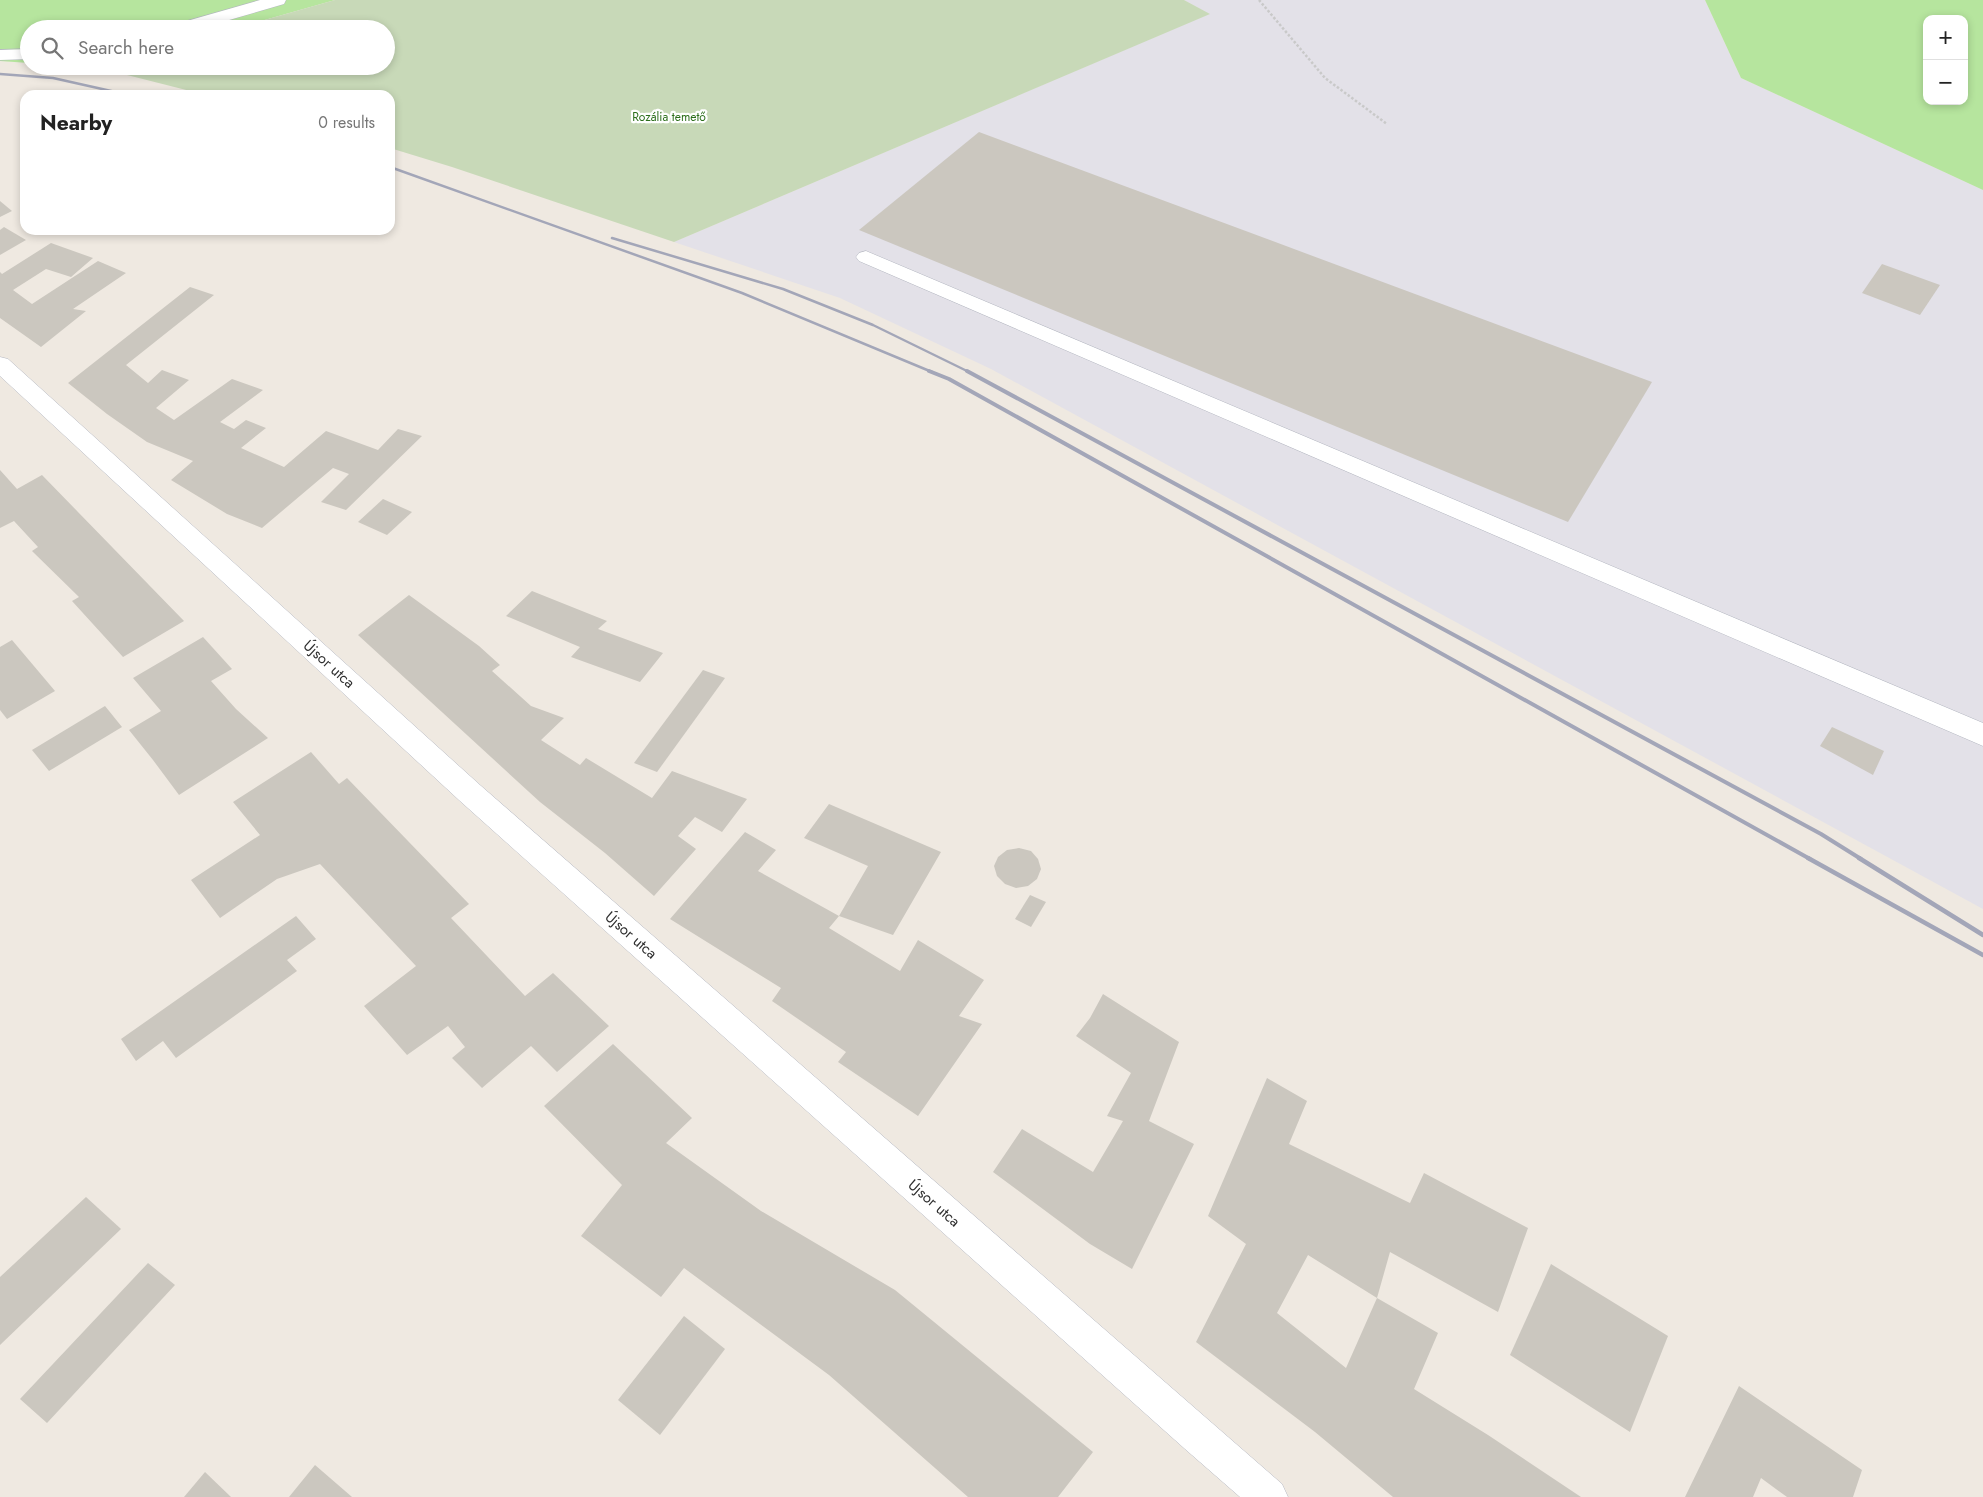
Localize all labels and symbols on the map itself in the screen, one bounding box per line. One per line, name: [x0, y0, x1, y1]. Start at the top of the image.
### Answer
park label: Rozália temető: [632, 108, 706, 126]
street label: Újsor utca: [298, 635, 360, 693]
street label: Újsor utca: [600, 906, 662, 964]
street label: Újsor utca: [903, 1174, 965, 1232]

